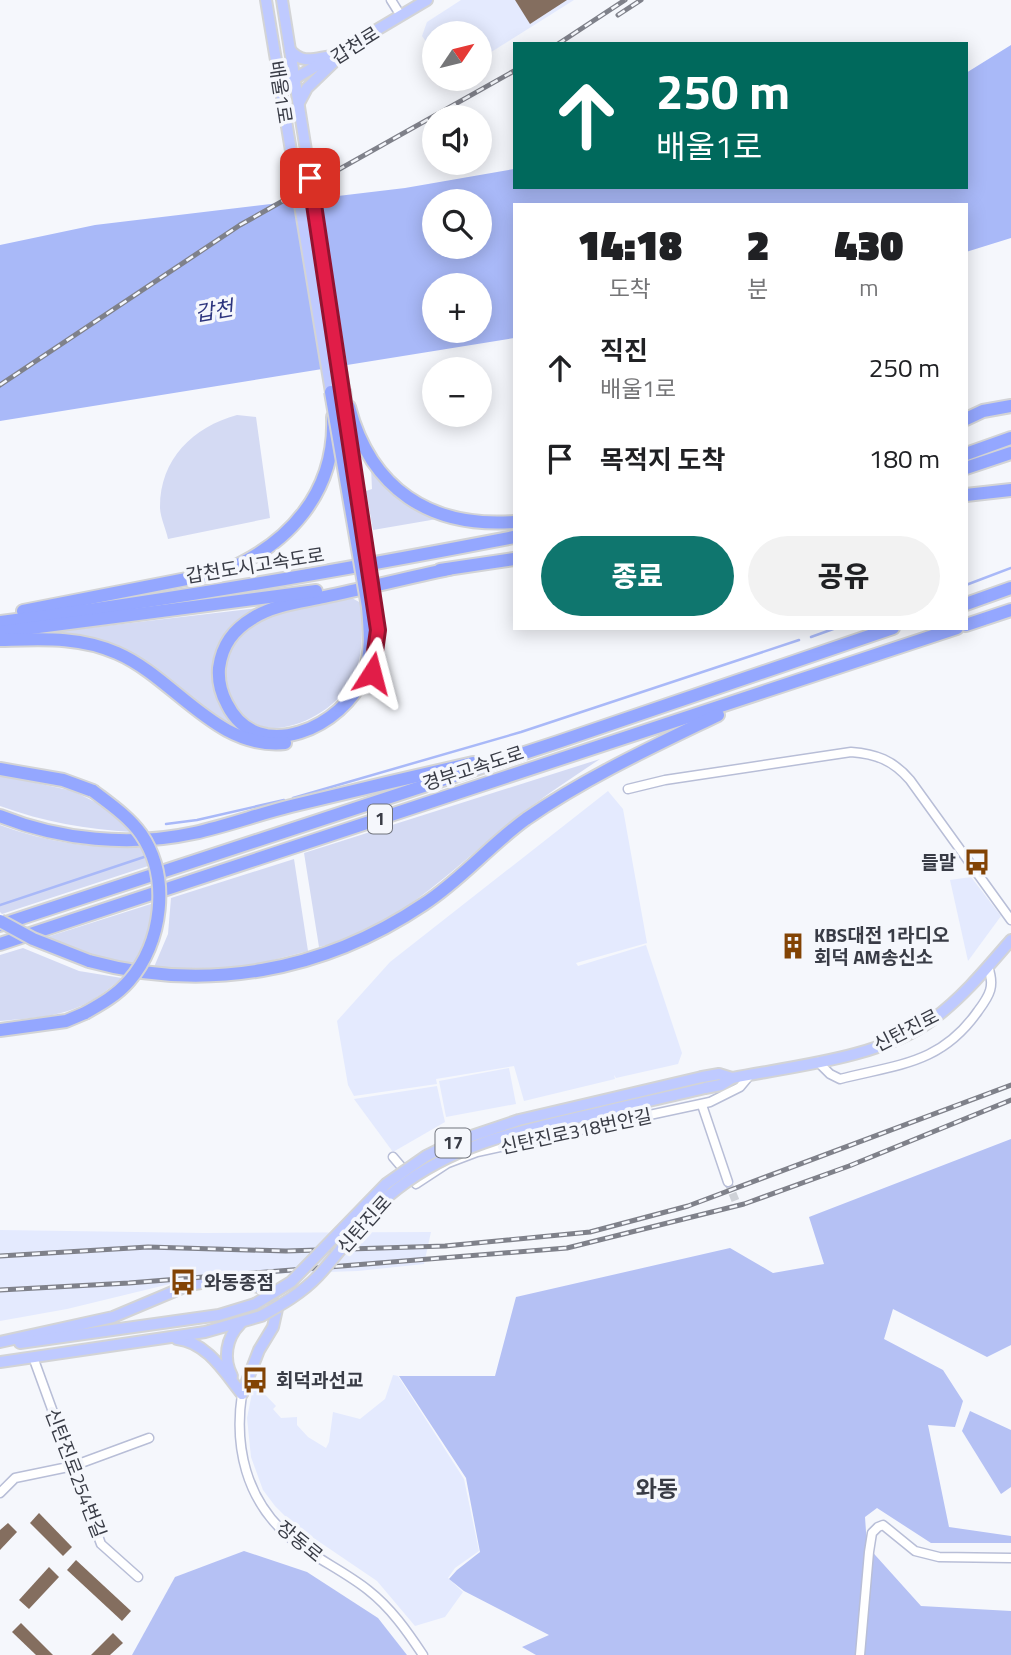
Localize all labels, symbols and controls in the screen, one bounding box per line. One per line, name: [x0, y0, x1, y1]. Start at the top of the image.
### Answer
street label: 갑천로: [325, 18, 385, 71]
north arrow: [422, 21, 492, 91]
map controls: [422, 21, 492, 427]
text: 250 m: [656, 53, 790, 128]
street label: 배울1로: [262, 58, 301, 125]
icon: ahead: [541, 70, 632, 161]
button: sound: [422, 105, 492, 175]
text: 배울1로: [656, 122, 762, 170]
pin: [280, 148, 340, 208]
icon: arrive: [291, 159, 329, 197]
button: search: [422, 189, 492, 259]
text: 14:18: [578, 212, 682, 276]
text: 2: [747, 212, 770, 276]
text: 430: [834, 212, 903, 276]
text: m: [859, 270, 878, 305]
text: 도착: [609, 271, 651, 306]
text: 분: [748, 271, 769, 306]
button: +: [422, 273, 492, 343]
water label: 갑천: [192, 290, 238, 329]
text: 직진: [600, 331, 648, 370]
text: 250 m: [869, 348, 940, 387]
icon: ahead: [541, 349, 579, 387]
button: −: [422, 357, 492, 427]
text: 배울1로: [600, 371, 676, 406]
text: 180 m: [869, 439, 940, 478]
icon: arrive: [541, 440, 579, 478]
text: 목적지 도착: [600, 440, 725, 479]
button: 종료: [541, 536, 734, 616]
button: 공유: [748, 536, 940, 616]
street label: 갑천도시고속도로: [184, 539, 326, 590]
position arrow: [335, 636, 409, 710]
street label: 경부고속도로: [418, 738, 527, 798]
road number: 1: [368, 804, 392, 834]
place label: 들말: [921, 847, 956, 876]
bus stop icon: 들말: [962, 847, 992, 877]
place label: KBS대전 1라디오 회덕 AM송신소: [814, 920, 949, 971]
building icon: KBS대전 1라디오 회덕 AM송신소: [778, 931, 808, 961]
street label: 신탄진로: [868, 1001, 944, 1058]
street label: 신탄진로318번안길: [497, 1100, 654, 1161]
road number: 17: [435, 1128, 470, 1158]
street label: 신탄진로: [329, 1188, 398, 1259]
bus stop icon: 와동종점: [168, 1267, 198, 1297]
place label: 와동종점: [204, 1267, 274, 1296]
bus stop icon: 회덕과선교: [240, 1365, 270, 1395]
place label: 회덕과선교: [276, 1365, 363, 1394]
street label: 신탄진로254번길: [38, 1404, 115, 1542]
district label: 와동: [636, 1471, 678, 1506]
street label: 장동로: [271, 1513, 330, 1568]

